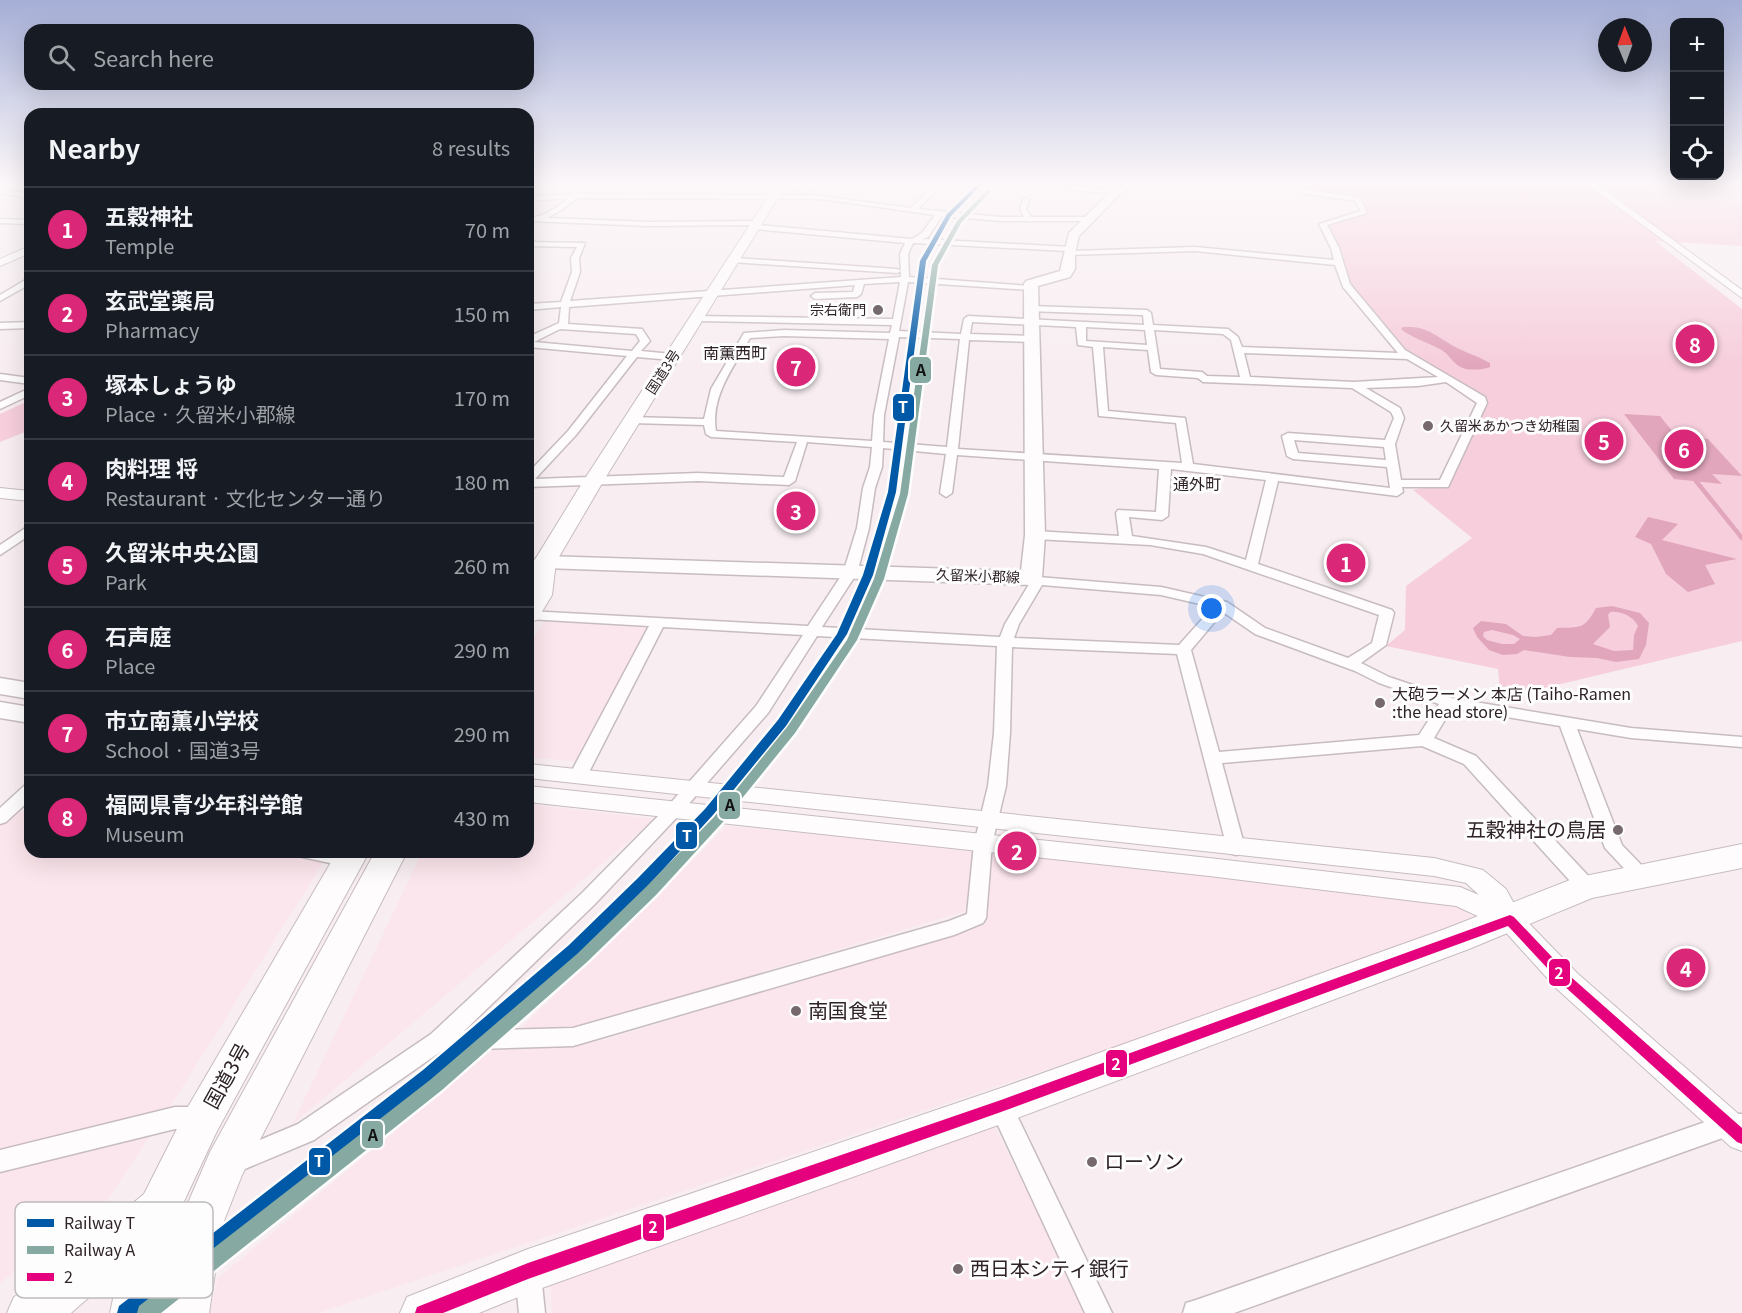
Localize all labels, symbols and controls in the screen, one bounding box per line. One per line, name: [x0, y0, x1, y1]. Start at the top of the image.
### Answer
north arrow: [1598, 18, 1652, 72]
map controls: [1670, 18, 1724, 180]
button: +: [1670, 18, 1724, 72]
search box: [24, 24, 534, 90]
icon: search: [45, 41, 78, 74]
text: Search here: [93, 41, 214, 73]
button: −: [1670, 72, 1724, 126]
button: locate: [1670, 126, 1724, 180]
text: Nearby: [48, 129, 140, 166]
text: 8 results: [432, 133, 510, 162]
text: 五穀神社: [105, 199, 193, 231]
text: 1: [62, 215, 73, 244]
text: 70 m: [465, 215, 510, 244]
text: Temple: [105, 231, 174, 260]
text: 玄武堂薬局: [105, 283, 215, 315]
text: 2: [62, 299, 73, 328]
text: 150 m: [454, 299, 510, 328]
place label: 宗右衛門: [810, 299, 866, 319]
marker: 宗右衛門: [871, 303, 885, 317]
text: Pharmacy: [105, 315, 199, 344]
pin: 8: [1676, 322, 1714, 366]
district label: 南薫西町: [703, 340, 767, 364]
pin: 7: [776, 344, 816, 389]
street label: 国道3号: [640, 345, 684, 398]
line badge: A: [909, 356, 932, 384]
text: A: [915, 357, 927, 381]
text: 塚本しょうゆ: [105, 367, 237, 399]
text: 3: [62, 383, 73, 412]
text: 170 m: [454, 383, 510, 412]
line badge: T: [892, 393, 915, 422]
text: T: [898, 394, 908, 418]
text: Place · 久留米小郡線: [105, 399, 296, 428]
place label: 久留米あかつき幼稚園: [1440, 415, 1580, 435]
pin: 5: [1584, 418, 1624, 464]
marker: 久留米あかつき幼稚園: [1421, 419, 1435, 433]
pin: 6: [1664, 426, 1704, 472]
text: 肉料理 将: [105, 451, 198, 483]
text: 4: [62, 467, 73, 496]
text: 180 m: [454, 467, 510, 496]
district label: 通外町: [1173, 471, 1221, 495]
text: Restaurant · 文化センター通り: [105, 483, 386, 512]
pin: 3: [776, 488, 816, 534]
text: 久留米中央公園: [105, 535, 259, 567]
pin: 1: [1326, 540, 1366, 586]
text: 5: [62, 551, 73, 580]
text: 260 m: [454, 551, 510, 580]
street label: 久留米小郡線: [936, 564, 1020, 586]
text: Park: [105, 567, 147, 596]
your location: [1197, 594, 1226, 623]
text: 石声庭: [105, 619, 171, 651]
text: 6: [62, 635, 73, 664]
text: 290 m: [454, 635, 510, 664]
text: Place: [105, 651, 155, 680]
place label: 大砲ラーメン 本店 (Taiho-Ramen :the head store): [1392, 681, 1631, 723]
marker: 大砲ラーメン 本店 (Taiho-Ramen :the head store): [1373, 696, 1387, 710]
text: 市立南薫小学校: [105, 703, 259, 735]
text: 7: [62, 719, 73, 748]
text: 290 m: [454, 719, 510, 748]
text: School · 国道3号: [105, 735, 260, 764]
text: 福岡県青少年科学館: [105, 787, 303, 819]
line badge: A: [718, 791, 741, 820]
text: A: [724, 792, 736, 816]
text: 8: [62, 803, 73, 832]
text: 430 m: [454, 803, 510, 832]
place label: 五穀神社の鳥居: [1466, 814, 1606, 843]
text: Museum: [105, 819, 184, 848]
line badge: T: [675, 821, 698, 850]
text: T: [682, 823, 692, 847]
marker: 五穀神社の鳥居: [1611, 823, 1625, 837]
pin: 2: [998, 828, 1036, 874]
pin: 4: [1666, 946, 1706, 990]
line badge: 2: [1548, 958, 1571, 987]
text: 2: [1554, 960, 1564, 984]
place label: 南国食堂: [808, 995, 888, 1024]
marker: 南国食堂: [789, 1004, 803, 1018]
street label: 国道3号: [196, 1037, 256, 1113]
line badge: 2: [1105, 1049, 1128, 1078]
text: 2: [1111, 1051, 1121, 1075]
line badge: A: [361, 1120, 384, 1149]
text: A: [367, 1122, 379, 1146]
place label: ローソン: [1104, 1146, 1184, 1175]
line badge: T: [308, 1147, 331, 1176]
text: T: [314, 1148, 324, 1172]
marker: ローソン: [1085, 1155, 1099, 1169]
legend: [15, 1202, 213, 1298]
text: Railway T: [64, 1210, 136, 1234]
line badge: 2: [642, 1213, 665, 1242]
text: 2: [648, 1214, 658, 1238]
text: Railway A: [64, 1237, 136, 1261]
place label: 西日本シティ銀行: [970, 1253, 1129, 1282]
marker: 西日本シティ銀行: [951, 1262, 965, 1276]
text: 2: [64, 1264, 73, 1288]

